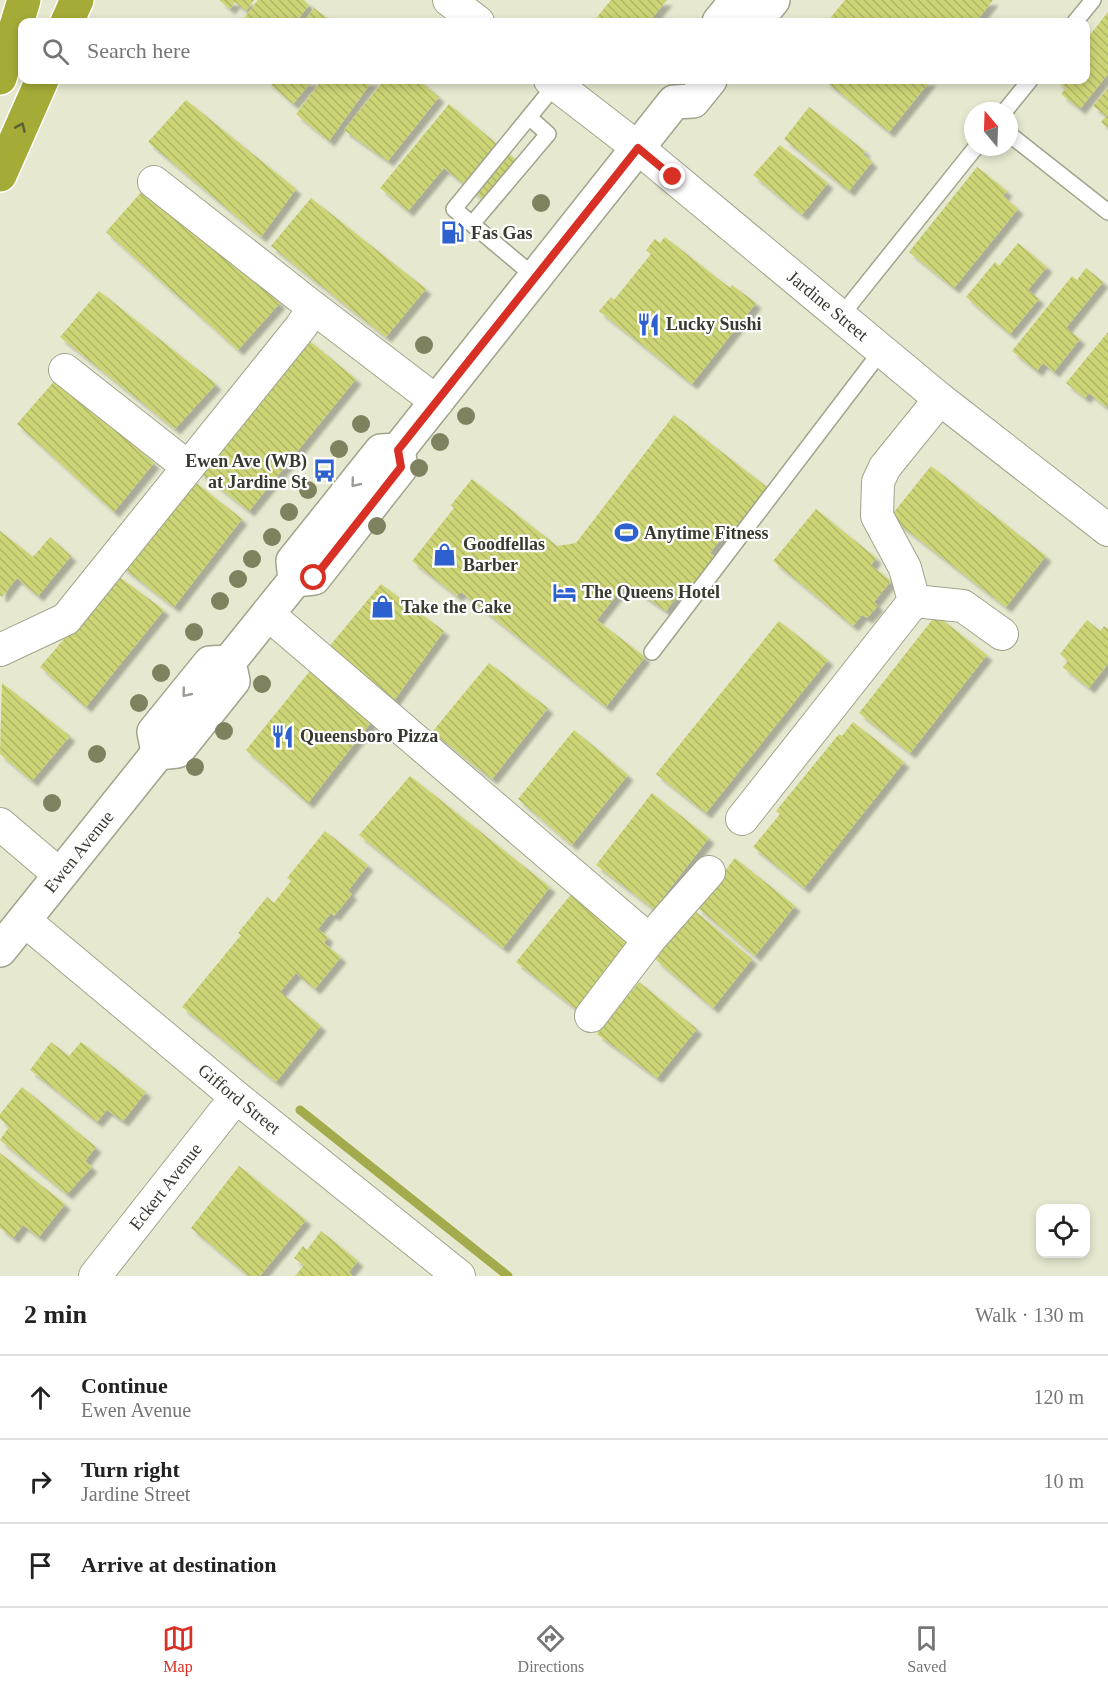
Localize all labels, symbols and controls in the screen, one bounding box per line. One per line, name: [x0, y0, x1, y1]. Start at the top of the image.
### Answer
search box: [18, 18, 1090, 84]
icon: search: [39, 35, 72, 68]
text: Search here: [87, 38, 190, 63]
north arrow: [964, 102, 1018, 156]
one-way arrow: [14, 123, 26, 134]
route end: [659, 163, 685, 189]
fuel station icon: Fas Gas: [440, 220, 466, 246]
place label: Fas Gas: [471, 223, 533, 243]
street label: Jardine Street: [783, 267, 872, 345]
restaurant icon: Lucky Sushi: [635, 311, 661, 337]
place label: Lucky Sushi: [666, 314, 762, 334]
place label: Ewen Ave (WB) at Jardine St: [185, 451, 307, 492]
bus stop icon: Ewen Ave (WB) at Jardine St: [312, 458, 338, 484]
one-way arrow: [352, 476, 363, 487]
sports icon: Anytime Fitness: [613, 520, 639, 546]
place label: Anytime Fitness: [644, 523, 769, 543]
place label: Goodfellas Barber: [463, 534, 545, 575]
shop icon: Goodfellas Barber: [432, 541, 458, 567]
route start: [300, 564, 326, 590]
hotel icon: The Queens Hotel: [551, 579, 577, 605]
place label: The Queens Hotel: [582, 582, 720, 602]
shop icon: Take the Cake: [370, 594, 396, 620]
place label: Take the Cake: [401, 597, 511, 617]
one-way arrow: [182, 686, 193, 697]
restaurant icon: Queensboro Pizza: [269, 723, 295, 749]
place label: Queensboro Pizza: [300, 726, 438, 746]
street label: Ewen Avenue: [40, 807, 118, 897]
street label: Gifford Street: [194, 1060, 284, 1139]
street label: Eckert Avenue: [125, 1139, 206, 1234]
map controls: [1036, 1204, 1090, 1258]
button: locate: [1036, 1204, 1090, 1258]
text: 2 min: [24, 1300, 87, 1329]
text: Walk · 130 m: [975, 1304, 1084, 1326]
text: Continue: [81, 1373, 168, 1398]
icon: ahead: [24, 1381, 57, 1414]
text: 120 m: [1033, 1386, 1084, 1408]
text: Ewen Avenue: [81, 1399, 191, 1421]
text: Turn right: [81, 1457, 180, 1482]
icon: right: [24, 1465, 57, 1498]
text: 10 m: [1043, 1470, 1084, 1492]
text: Jardine Street: [81, 1483, 190, 1505]
icon: arrive: [24, 1549, 57, 1582]
text: Arrive at destination: [81, 1552, 277, 1577]
tab: Map: [162, 1622, 195, 1676]
tab: Directions: [518, 1622, 584, 1676]
tab: Saved: [907, 1622, 946, 1676]

